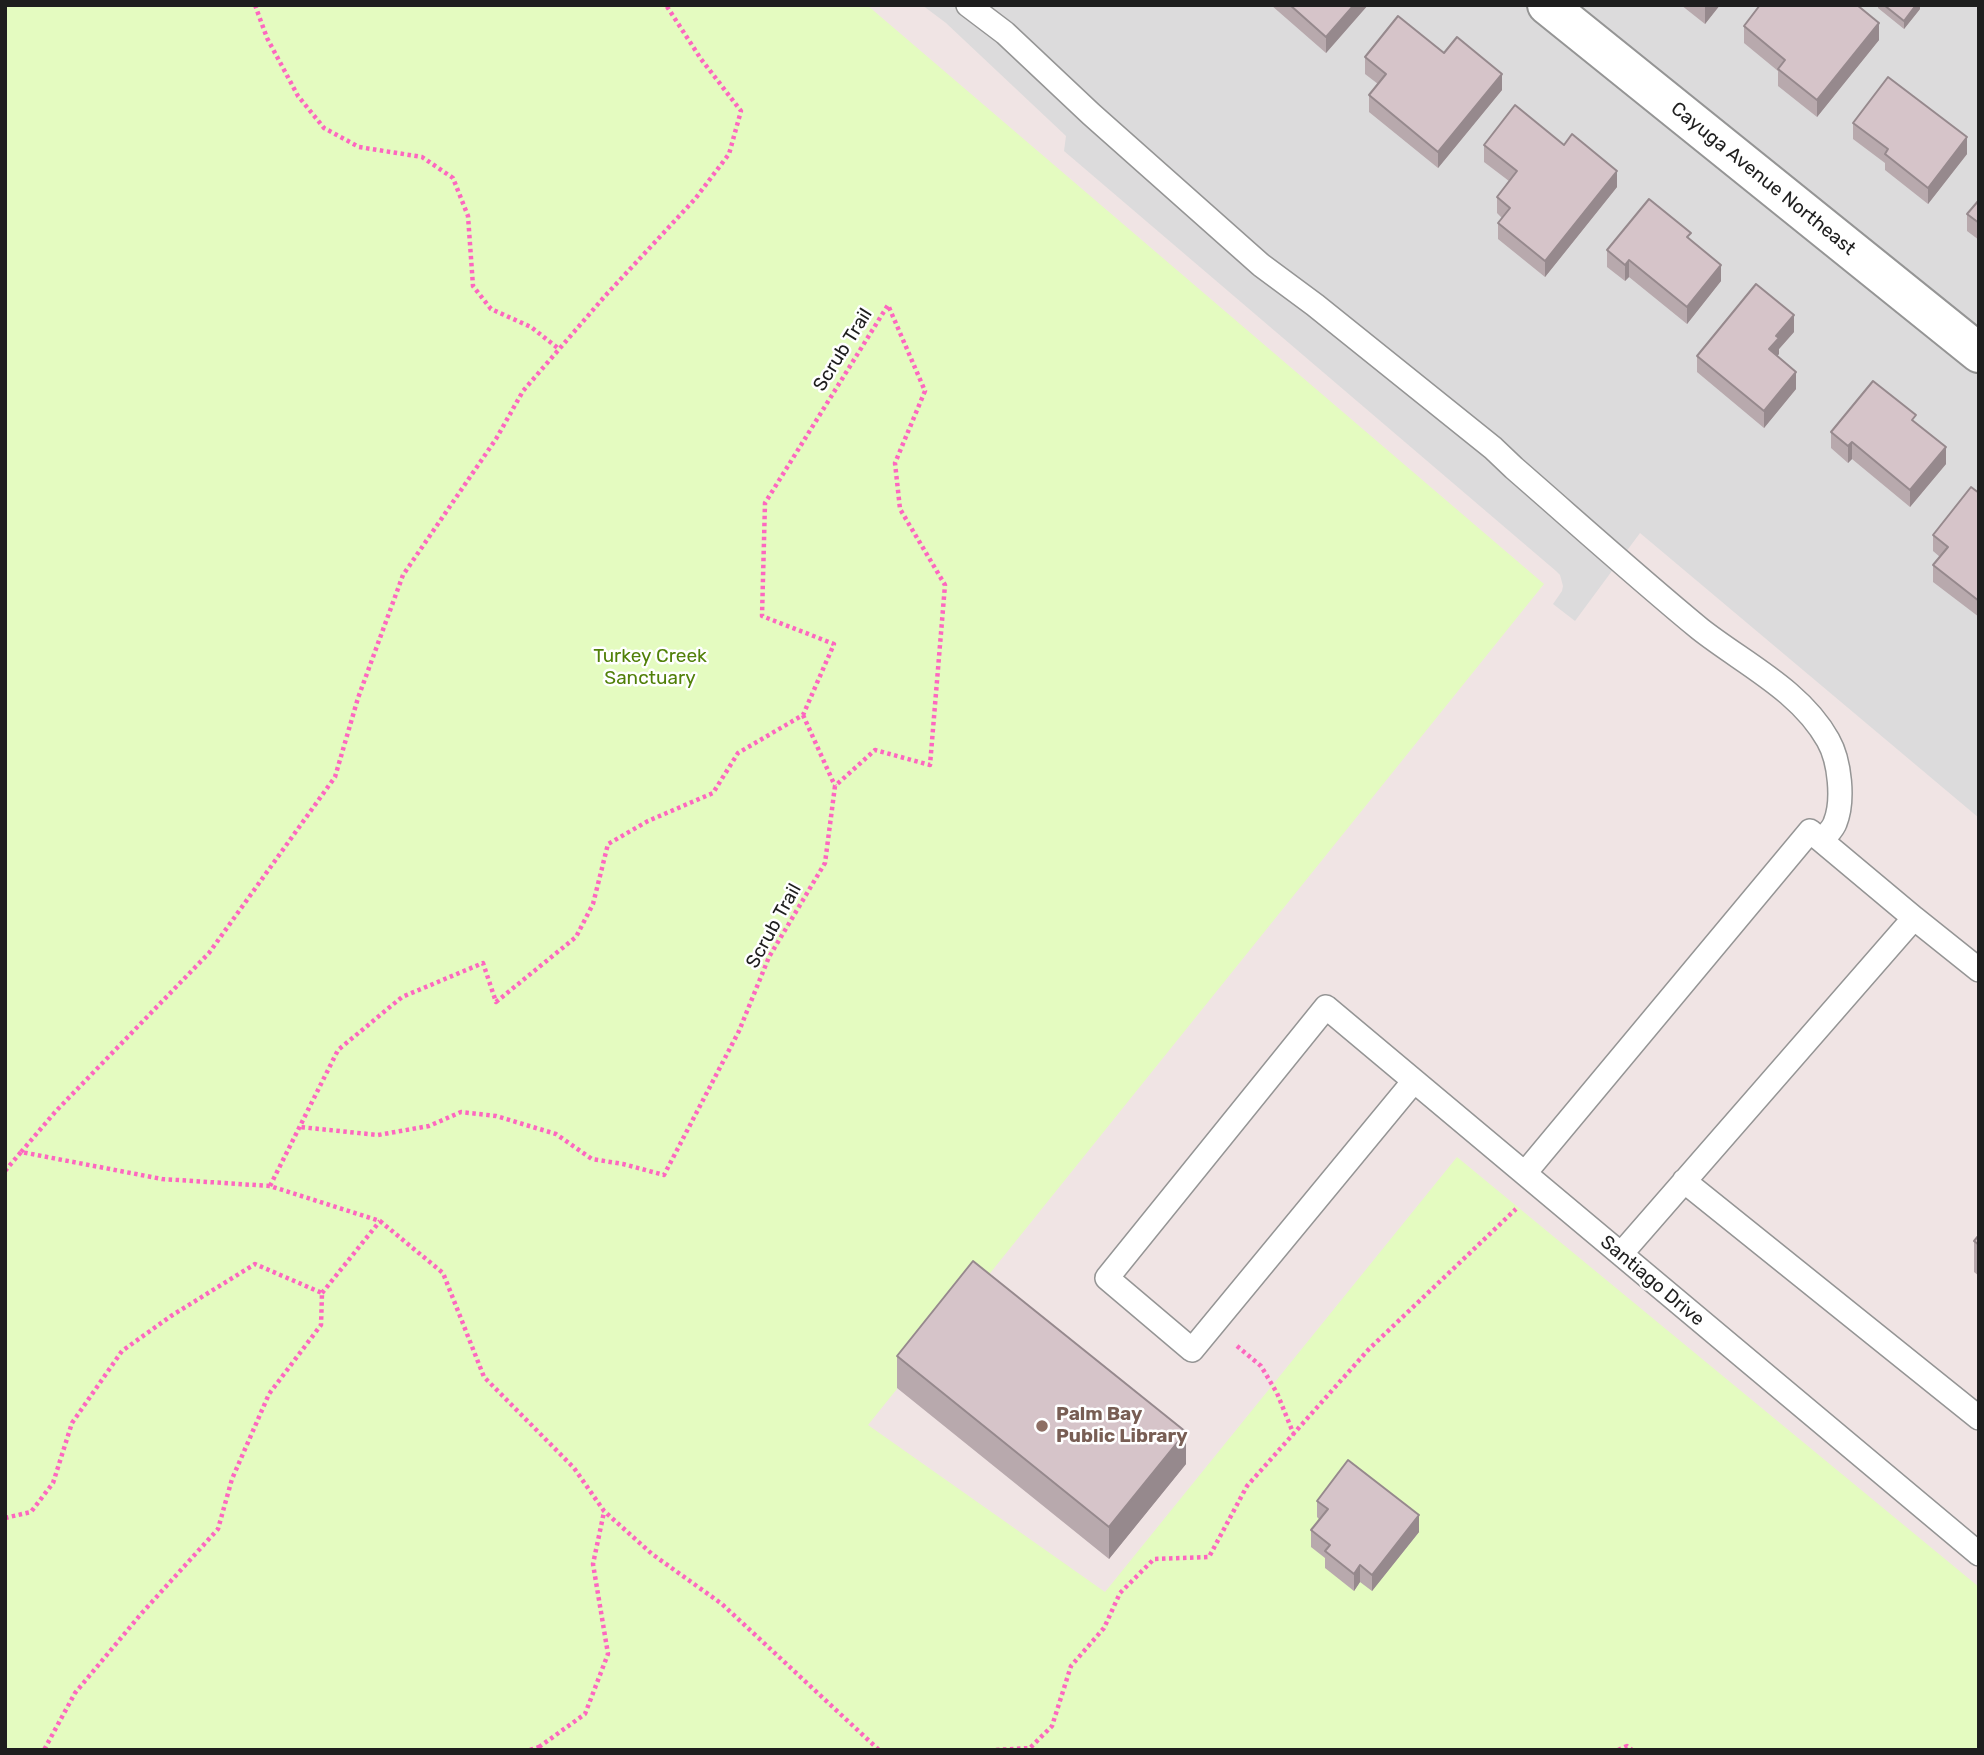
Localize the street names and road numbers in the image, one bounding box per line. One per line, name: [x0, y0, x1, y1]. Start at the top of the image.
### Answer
street label: Cayuga Avenue Northeast: [1666, 97, 1860, 261]
street label: Scrub Trail: [809, 304, 877, 396]
street label: Scrub Trail: [741, 880, 807, 972]
street label: Santiago Drive: [1595, 1231, 1709, 1331]

